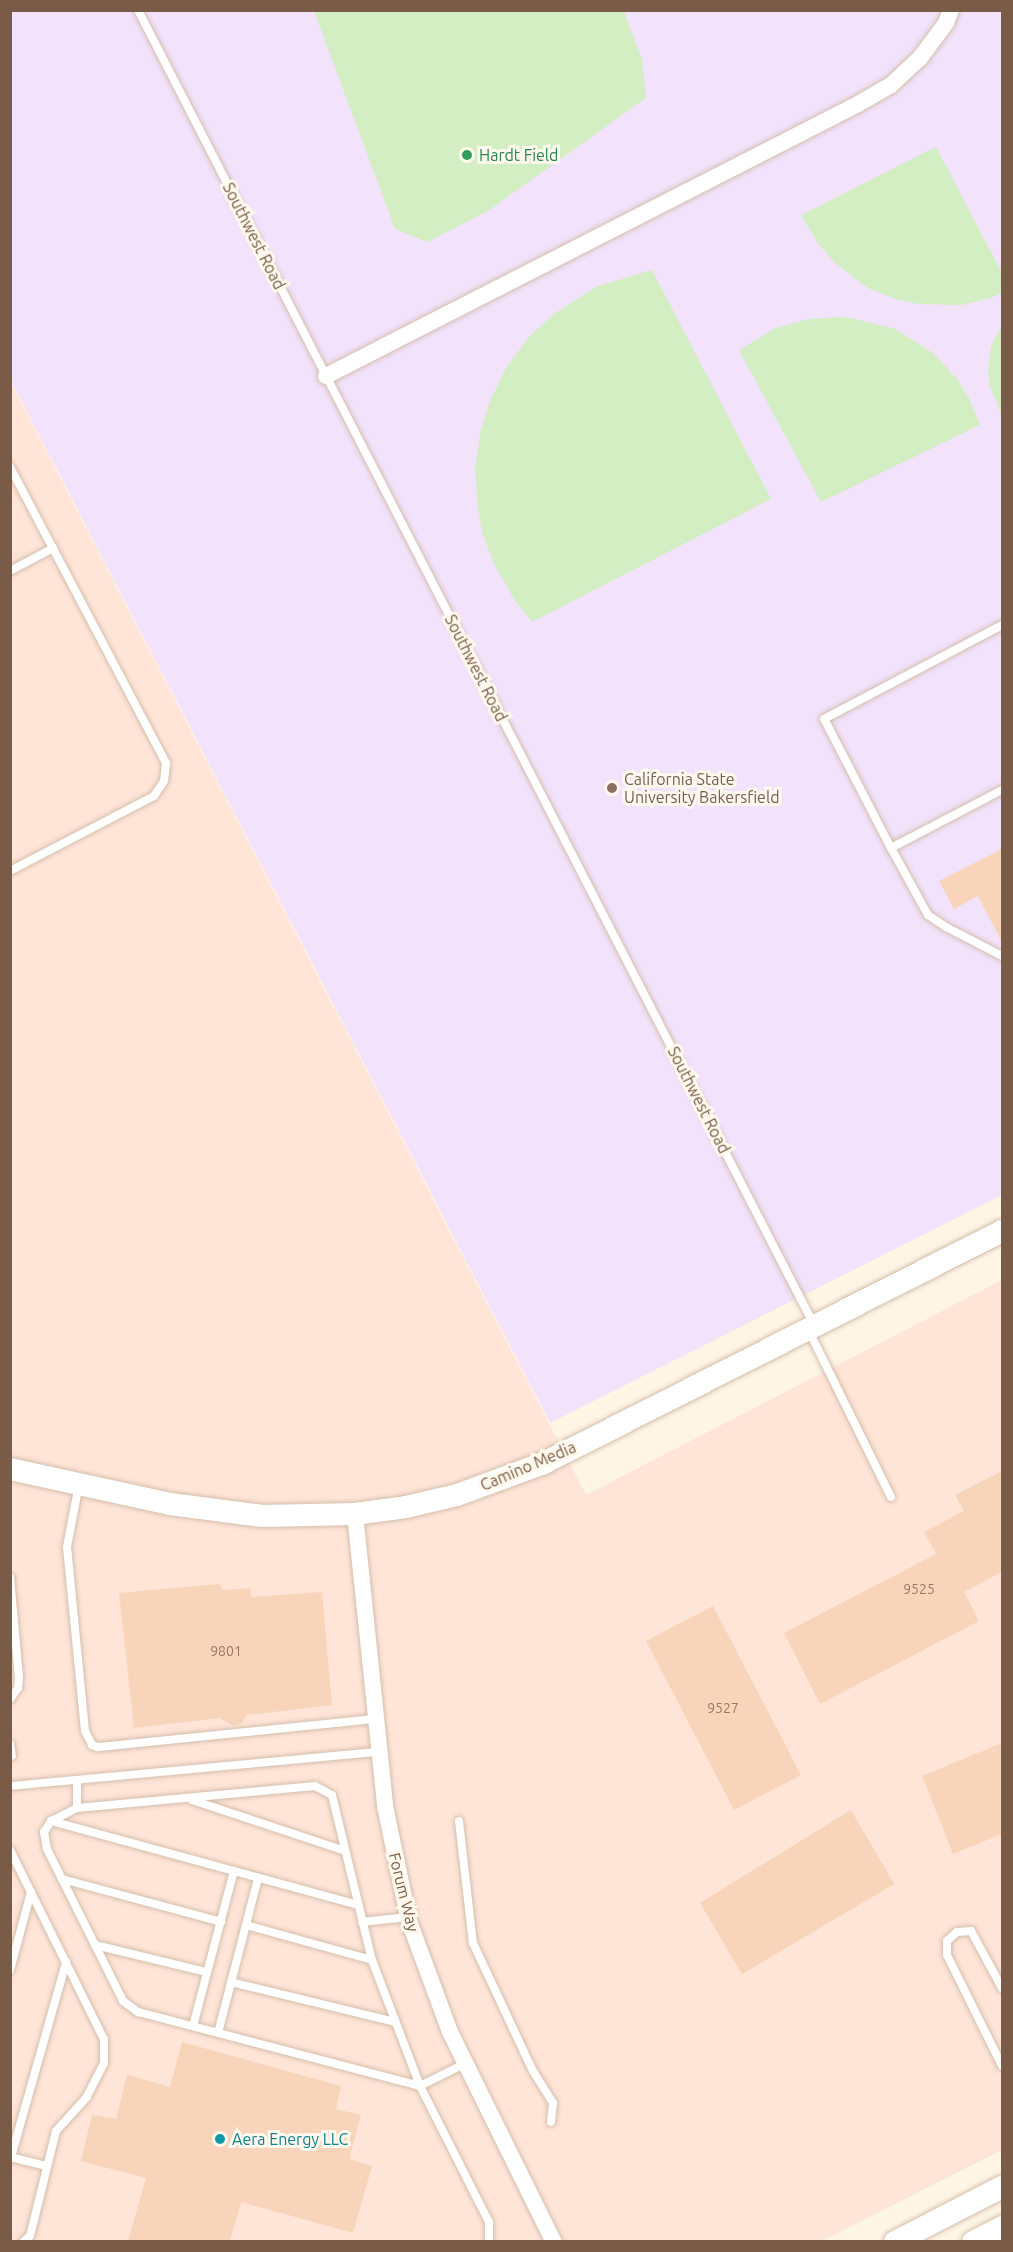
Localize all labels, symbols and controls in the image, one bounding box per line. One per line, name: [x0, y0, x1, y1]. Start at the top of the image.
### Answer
place label: Hardt Field: [479, 145, 558, 165]
marker: Hardt Field: [460, 148, 474, 162]
street label: Southwest Road: [219, 179, 289, 293]
street label: Southwest Road: [441, 611, 511, 725]
place label: California State University Bakersfield: [624, 769, 780, 807]
marker: California State University Bakersfield: [605, 781, 619, 795]
street label: Southwest Road: [664, 1043, 734, 1157]
street label: Camino Media: [477, 1437, 579, 1495]
house number: 9525: [903, 1581, 935, 1597]
house number: 9801: [210, 1643, 242, 1659]
house number: 9527: [707, 1700, 739, 1716]
street label: Forum Way: [385, 1850, 423, 1934]
place label: Aera Energy LLC: [232, 2129, 348, 2149]
marker: Aera Energy LLC: [213, 2132, 227, 2146]

